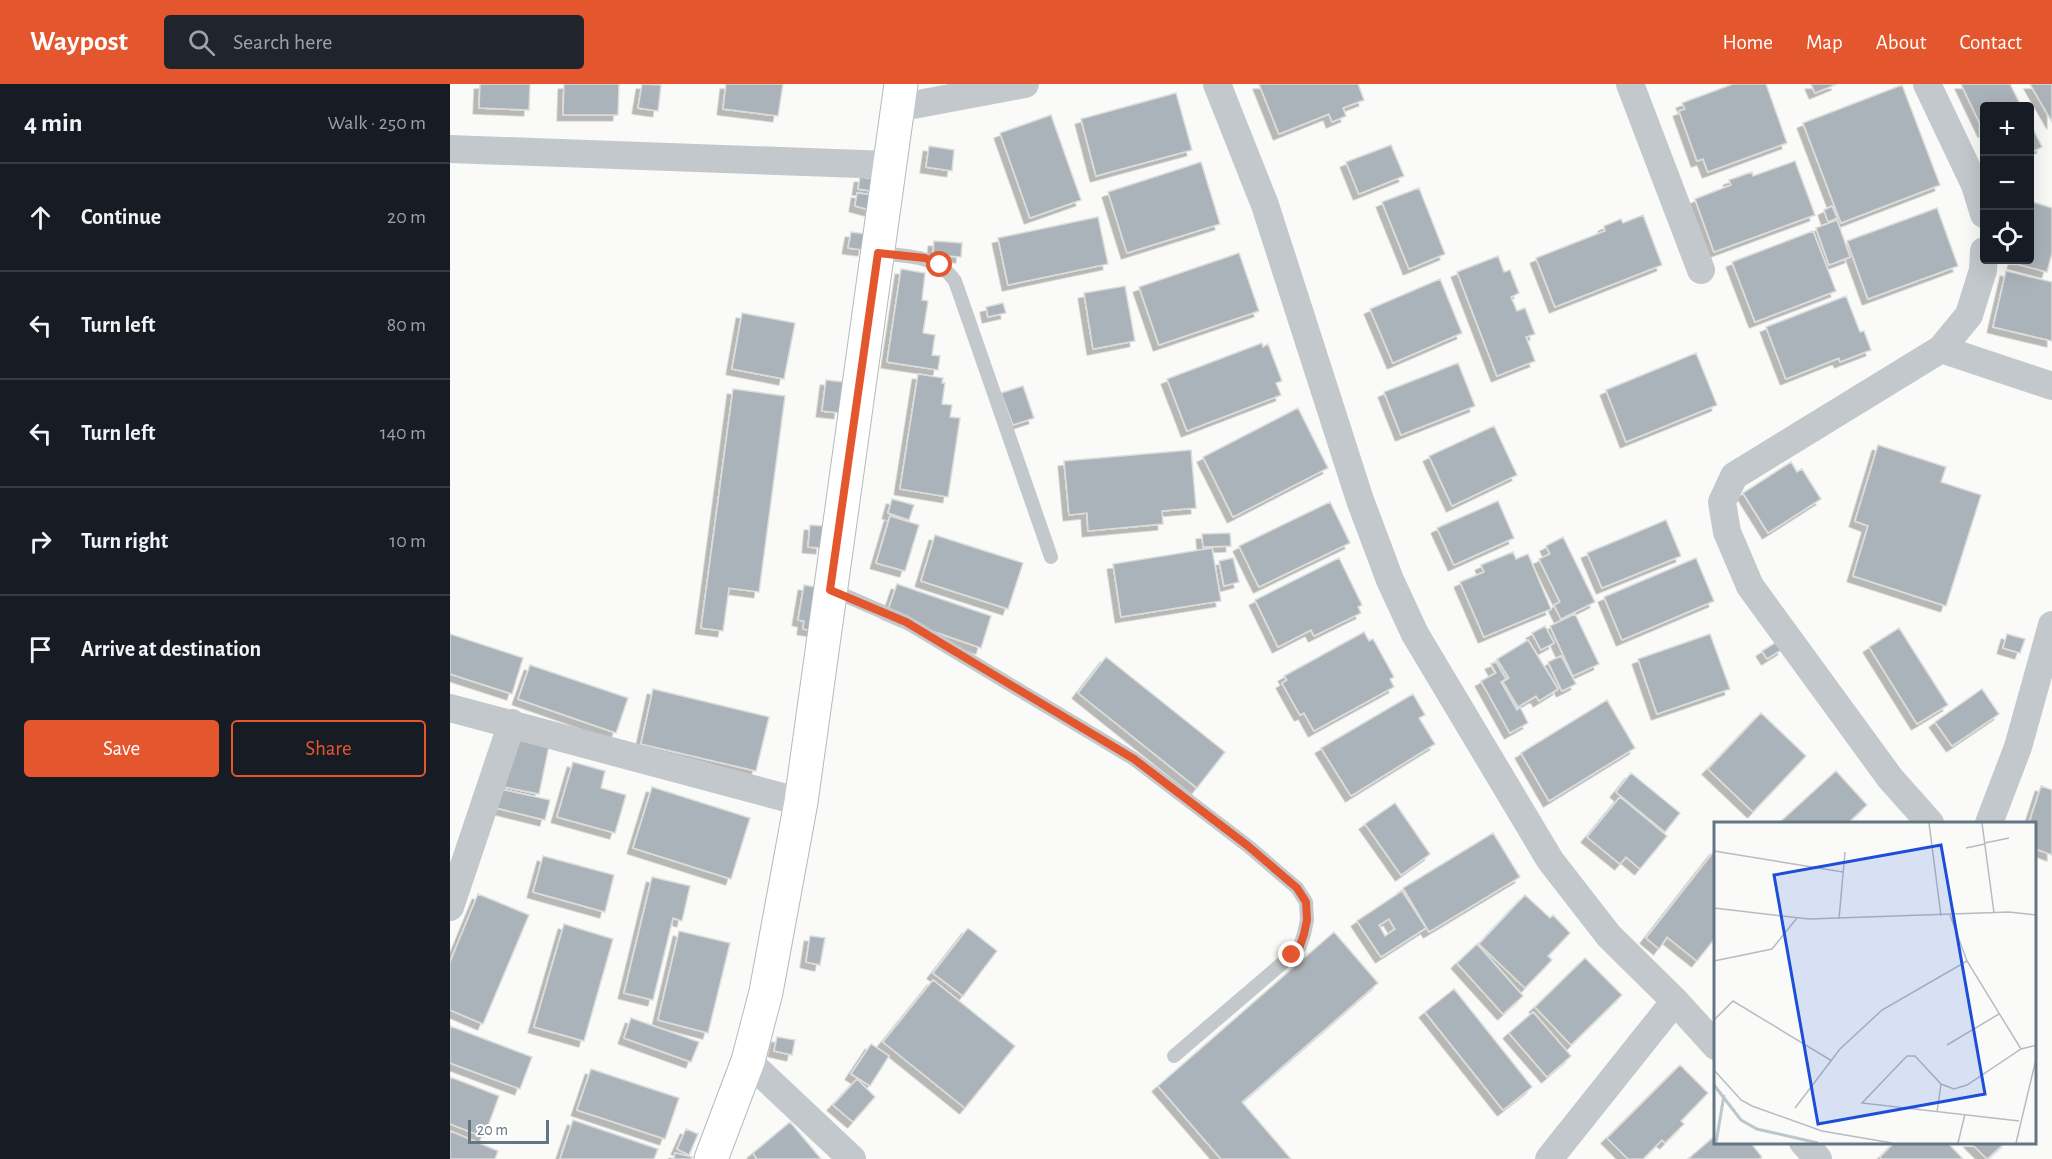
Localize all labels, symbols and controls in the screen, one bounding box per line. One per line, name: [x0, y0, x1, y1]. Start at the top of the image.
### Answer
search box: [164, 15, 584, 69]
icon: search: [185, 26, 218, 59]
text: Waypost: [30, 28, 128, 56]
text: Search here: [233, 31, 333, 53]
text: Home: [1722, 32, 1773, 53]
text: Map: [1806, 32, 1843, 53]
text: About: [1876, 32, 1926, 53]
text: Contact: [1959, 32, 2022, 53]
map controls: [1980, 102, 2034, 264]
button: +: [1980, 102, 2034, 156]
text: 4 min: [24, 110, 83, 136]
text: Walk · 250 m: [327, 113, 426, 133]
button: −: [1980, 156, 2034, 210]
icon: ahead: [24, 201, 57, 234]
text: Continue: [81, 206, 161, 228]
text: 20 m: [387, 207, 426, 227]
button: locate: [1980, 210, 2034, 264]
route start: [926, 251, 952, 277]
icon: left: [24, 309, 57, 342]
text: Turn left: [81, 314, 155, 336]
text: 80 m: [387, 315, 426, 335]
icon: left: [24, 417, 57, 450]
text: Turn left: [81, 422, 155, 444]
text: 140 m: [380, 423, 426, 443]
icon: right: [24, 525, 57, 558]
text: Turn right: [81, 530, 168, 552]
text: 10 m: [389, 531, 426, 551]
icon: arrive: [24, 633, 57, 666]
text: Arrive at destination: [81, 638, 261, 660]
button: Save: [24, 720, 219, 777]
button: Share: [231, 720, 426, 777]
inset map: [1714, 822, 2037, 1144]
route end: [1278, 941, 1304, 967]
scale bar: [468, 1117, 549, 1144]
text: 20 m: [477, 1122, 508, 1138]

